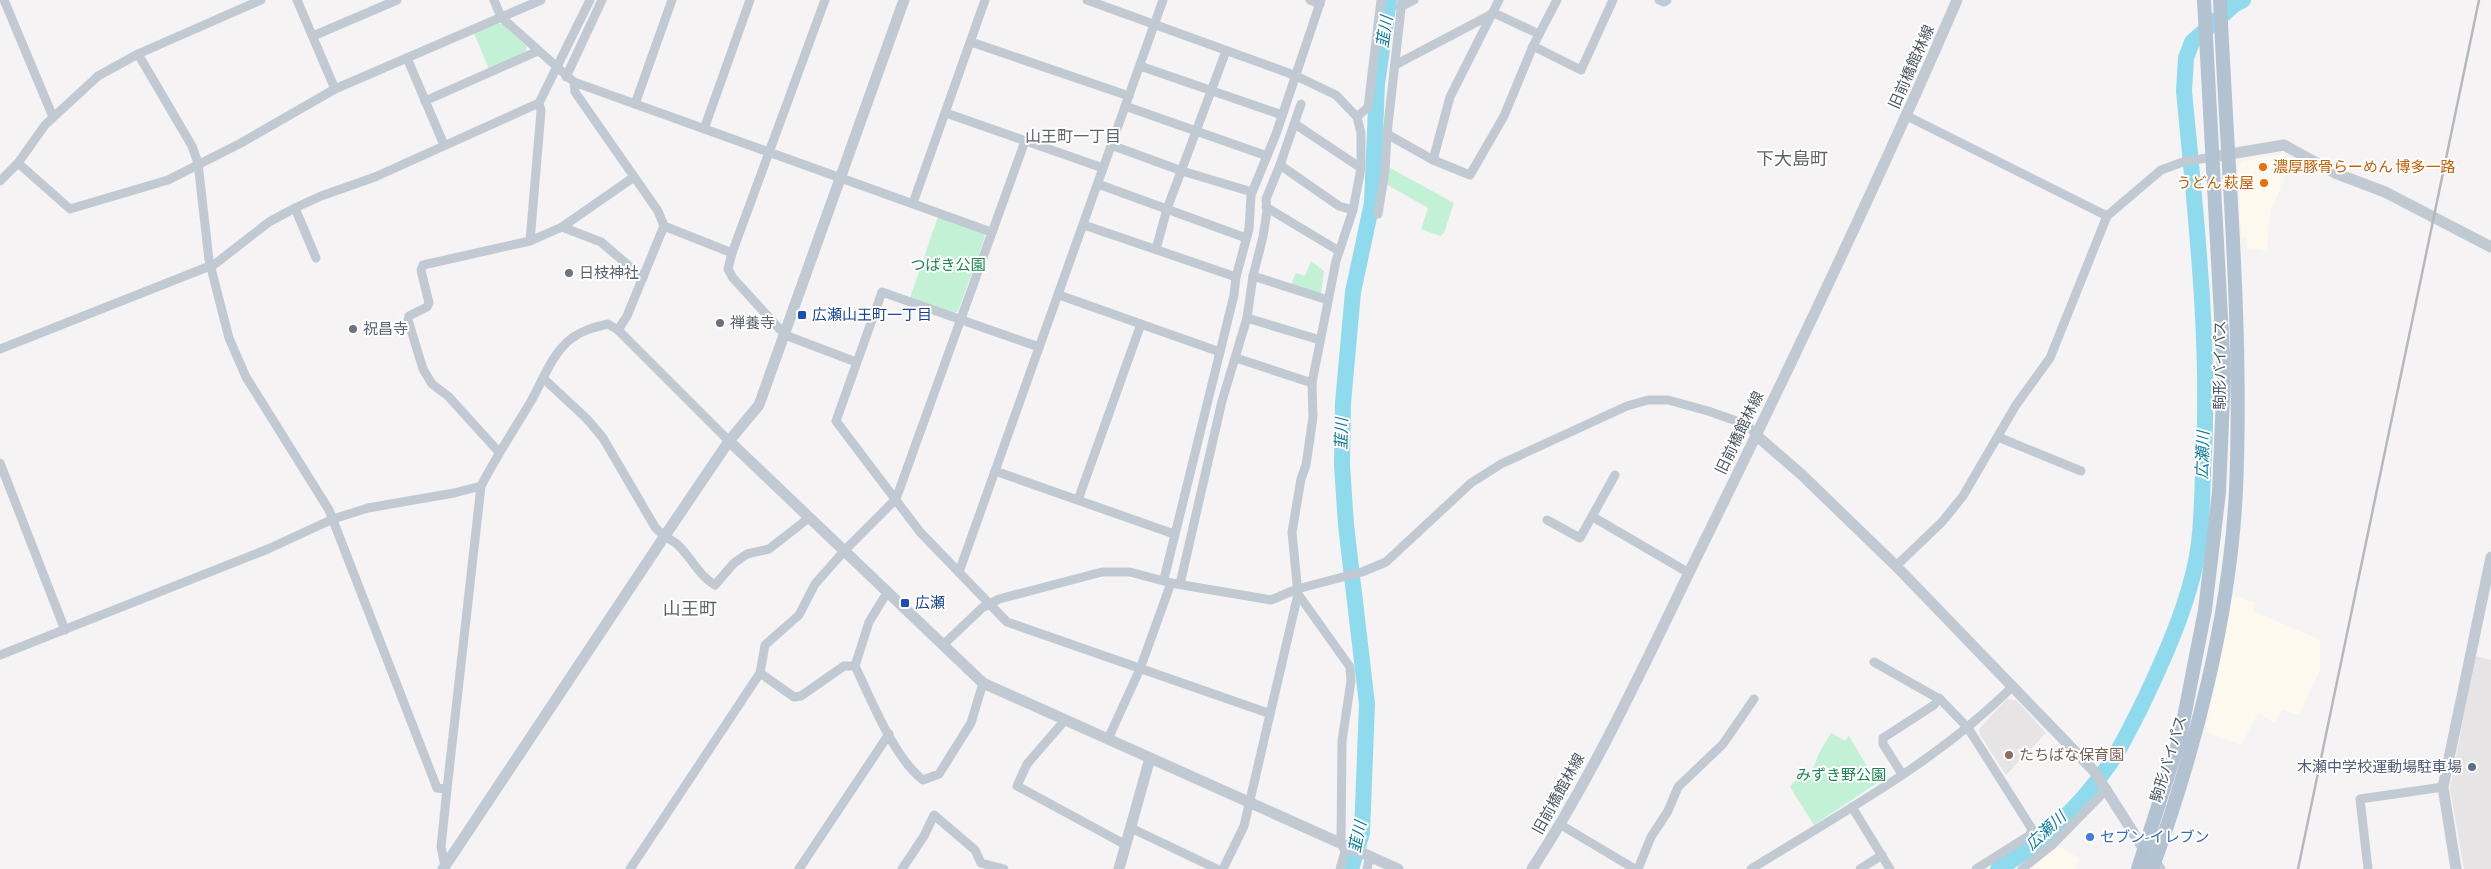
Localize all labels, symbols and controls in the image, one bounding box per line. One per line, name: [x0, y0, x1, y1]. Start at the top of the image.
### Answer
water label: 韮川: [1374, 13, 1395, 49]
street label: 旧前橋館林線: [1886, 22, 1937, 111]
district label: 山王町一丁目: [1025, 129, 1121, 145]
district label: 下大島町: [1756, 149, 1828, 169]
place label: 濃厚豚骨らーめん 博多一路: [2273, 158, 2455, 175]
marker: 濃厚豚骨らーめん 博多一路: [2257, 161, 2269, 173]
place label: うどん 萩屋: [2177, 175, 2254, 191]
marker: うどん 萩屋: [2258, 177, 2270, 189]
park label: つばき公園: [910, 257, 986, 273]
place label: 日枝神社: [579, 265, 639, 281]
marker: 日枝神社: [563, 267, 575, 279]
place label: 広瀬山王町一丁目: [812, 307, 932, 323]
marker: 広瀬山王町一丁目: [796, 309, 808, 321]
place label: 禅養寺: [730, 315, 775, 331]
marker: 禅養寺: [714, 317, 726, 329]
street label: 駒形バイパス: [2212, 320, 2228, 410]
place label: 祝昌寺: [363, 321, 408, 337]
marker: 祝昌寺: [347, 323, 359, 335]
street label: 旧前橋館林線: [1713, 389, 1766, 477]
water label: 韮川: [1333, 416, 1350, 450]
water label: 広瀬川: [2193, 429, 2212, 479]
place label: 広瀬: [915, 595, 945, 611]
marker: 広瀬: [899, 597, 911, 609]
district label: 山王町: [663, 600, 717, 619]
street label: 駒形バイパス: [2148, 714, 2189, 804]
place label: たちばな保育園: [2019, 747, 2124, 763]
marker: たちばな保育園: [2003, 749, 2015, 761]
street label: 旧前橋館林線: [1530, 751, 1587, 837]
place label: 木瀬中学校運動場駐車場: [2297, 759, 2462, 775]
marker: 木瀬中学校運動場駐車場: [2466, 761, 2478, 773]
park label: みずき野公園: [1796, 767, 1886, 783]
water label: 広瀬川: [2022, 807, 2070, 853]
water label: 韮川: [1346, 818, 1369, 854]
place label: セブン-イレブン: [2100, 829, 2210, 845]
marker: セブン-イレブン: [2084, 831, 2096, 843]

